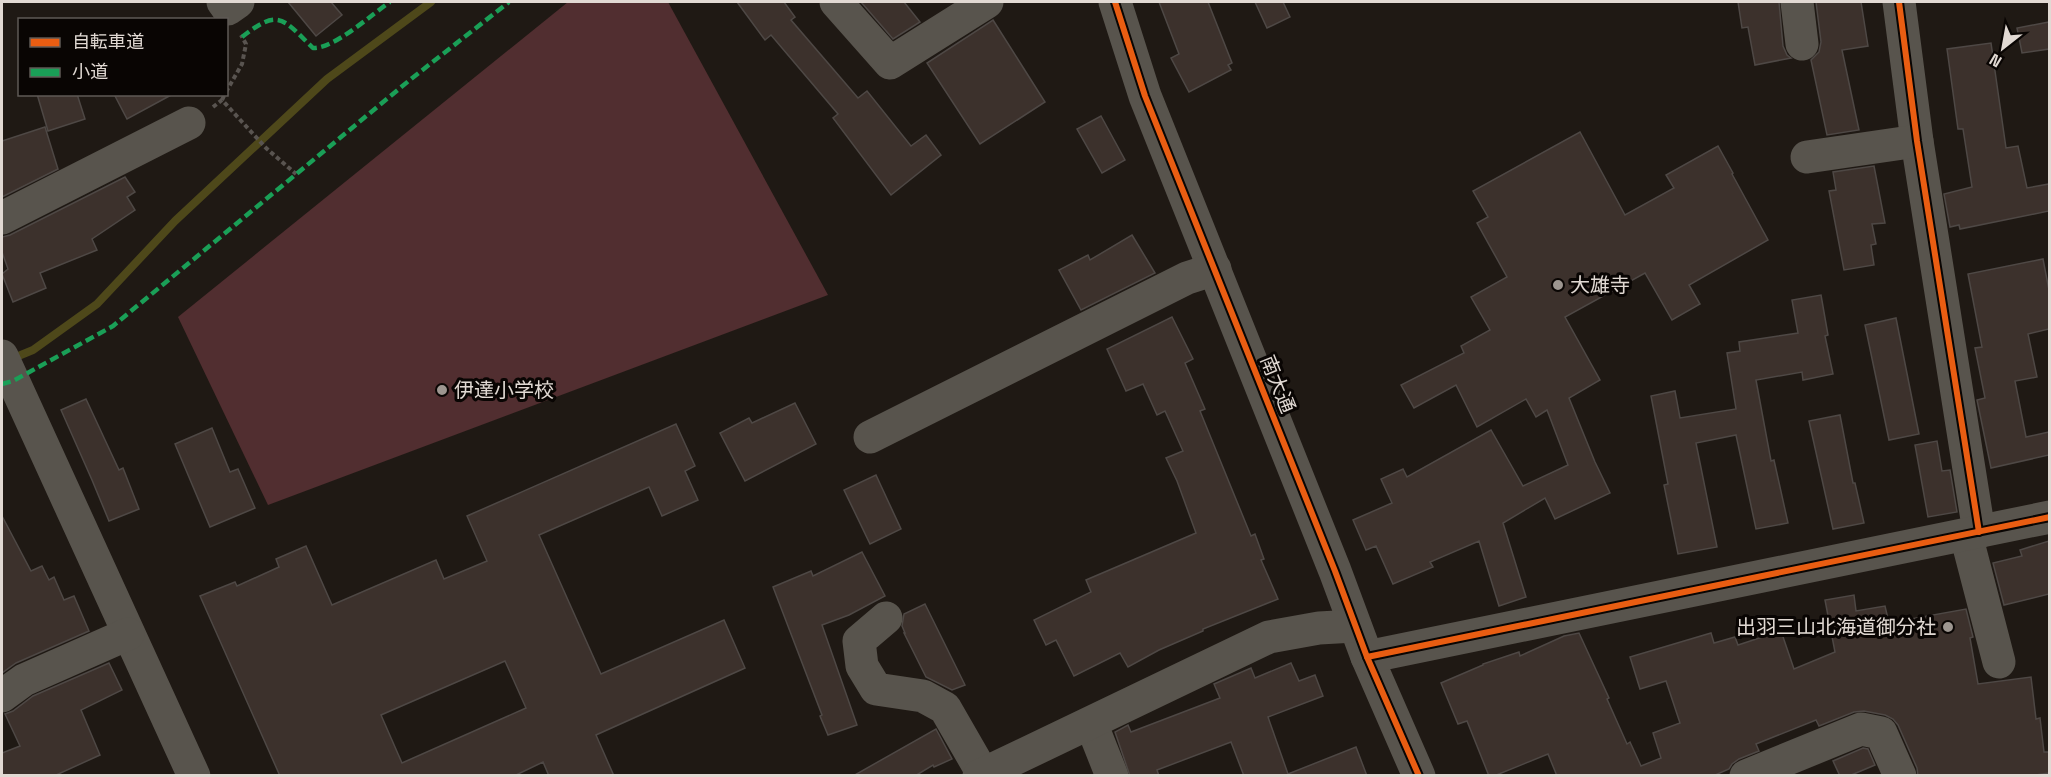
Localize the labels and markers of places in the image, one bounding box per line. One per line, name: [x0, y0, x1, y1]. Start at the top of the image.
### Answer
place label: 大雄寺: [1570, 272, 1630, 298]
marker: 大雄寺: [1551, 278, 1565, 292]
place label: 伊達小学校: [454, 377, 554, 403]
marker: 伊達小学校: [435, 383, 449, 397]
place label: 出羽三山北海道御分社: [1736, 614, 1936, 640]
marker: 出羽三山北海道御分社: [1941, 620, 1955, 634]

